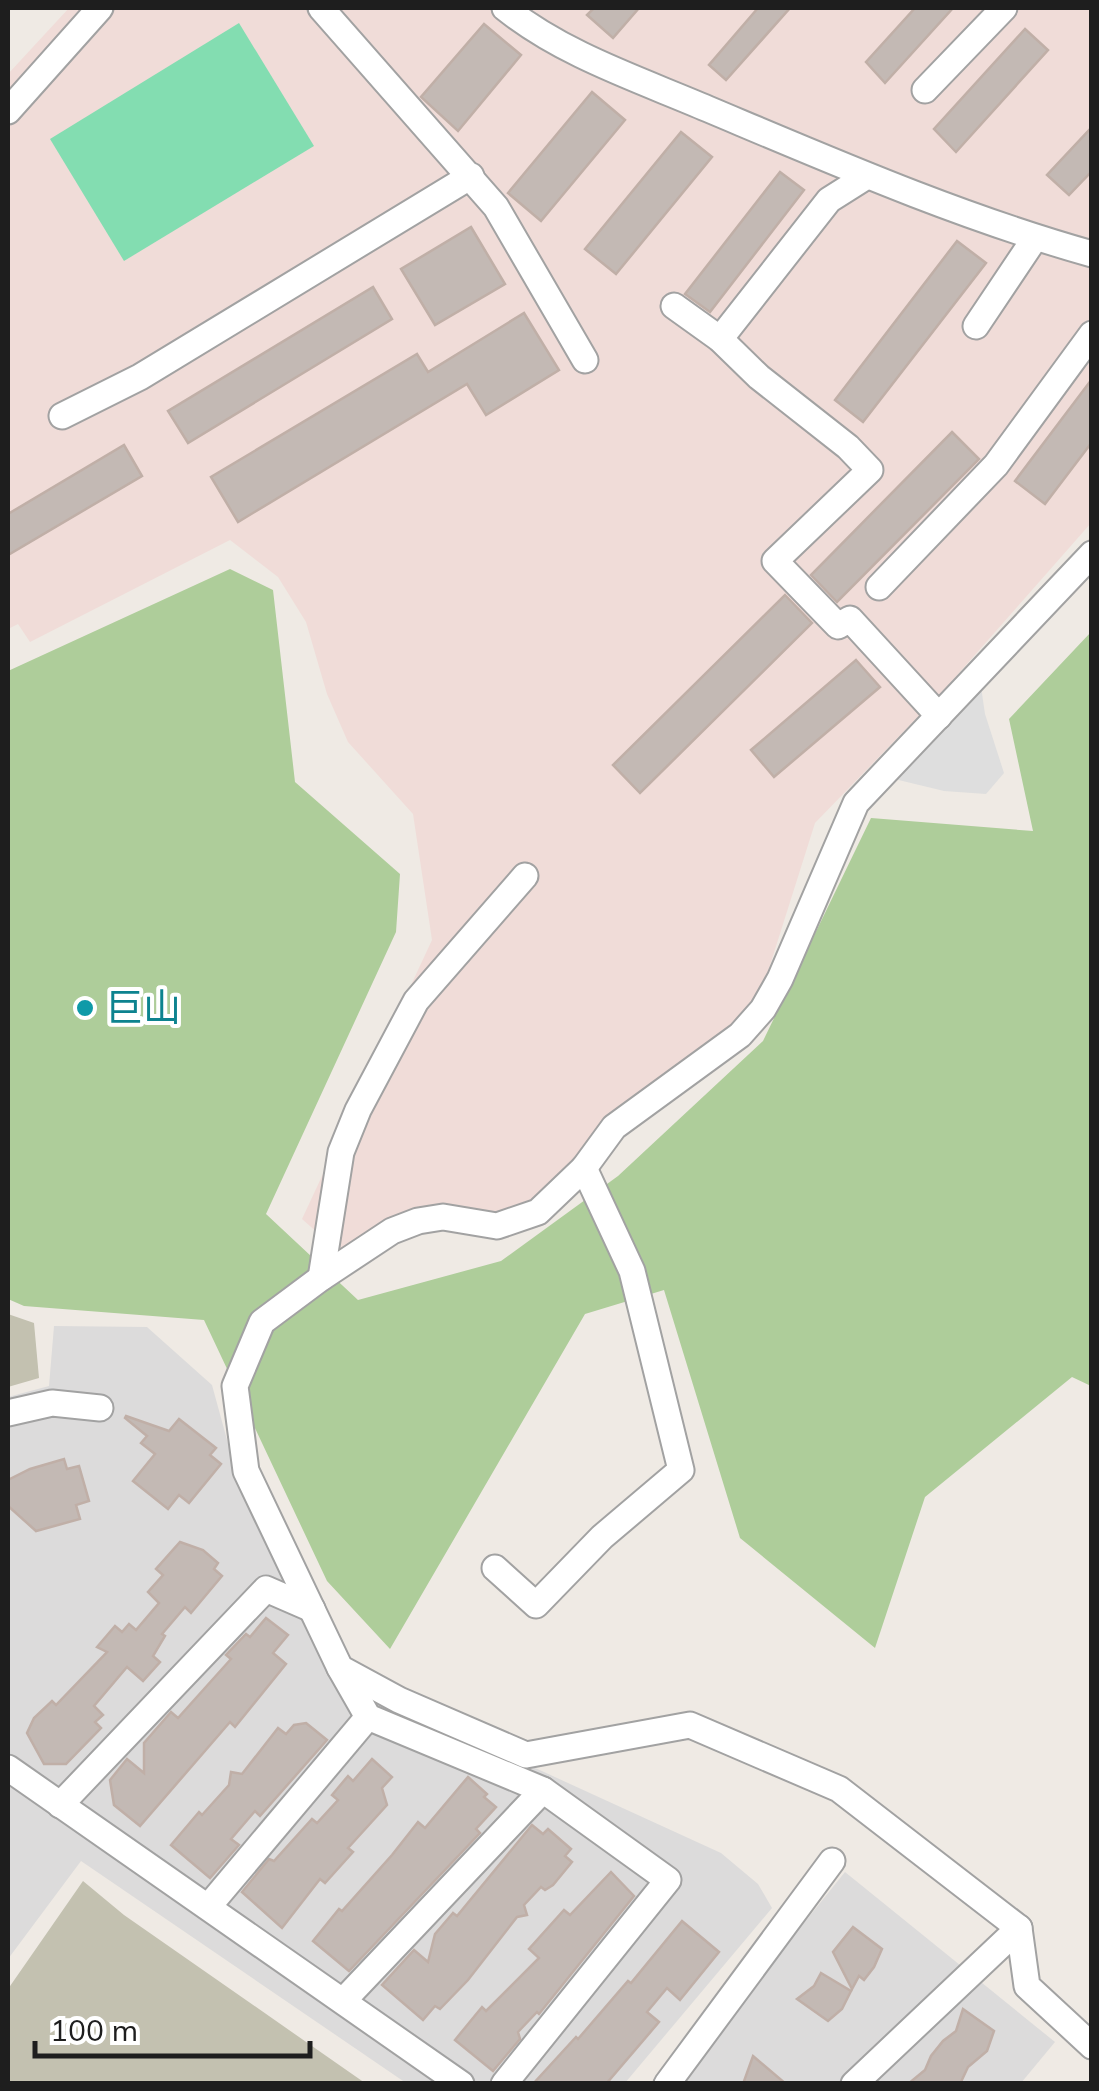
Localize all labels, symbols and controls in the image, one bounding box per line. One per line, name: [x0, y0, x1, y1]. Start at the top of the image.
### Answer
place label: 巨山: [105, 983, 181, 1031]
marker: 巨山: [74, 997, 96, 1019]
scale bar: [35, 1996, 310, 2058]
text: 100 m: [50, 2011, 138, 2049]

